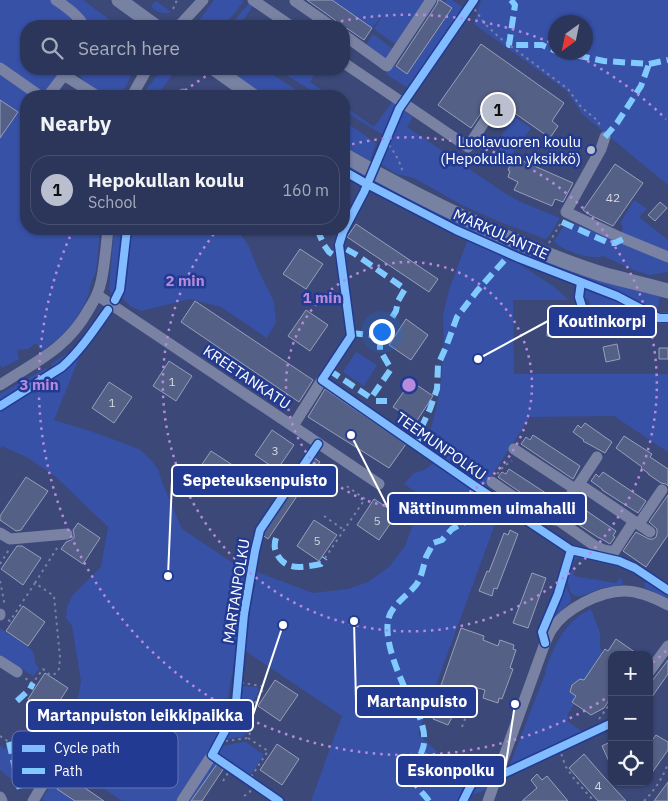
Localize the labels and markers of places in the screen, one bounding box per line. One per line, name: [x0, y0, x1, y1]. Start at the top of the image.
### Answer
pin: 1: [482, 91, 514, 129]
place label: Luolavuoren koulu (Hepokullan yksikkö): [440, 132, 581, 168]
marker: Luolavuoren koulu (Hepokullan yksikkö): [585, 144, 597, 156]
callout: Koutinkorpi: [548, 306, 656, 337]
centre of rings: [400, 376, 418, 394]
callout: Sepeteuksenpuisto: [172, 465, 337, 496]
callout: Nättinummen uimahalli: [388, 493, 586, 524]
callout: Martanpuisto: [356, 686, 477, 717]
callout: Martanpuiston leikkipaikka: [27, 700, 253, 731]
callout: Eskonpolku: [397, 755, 505, 786]

